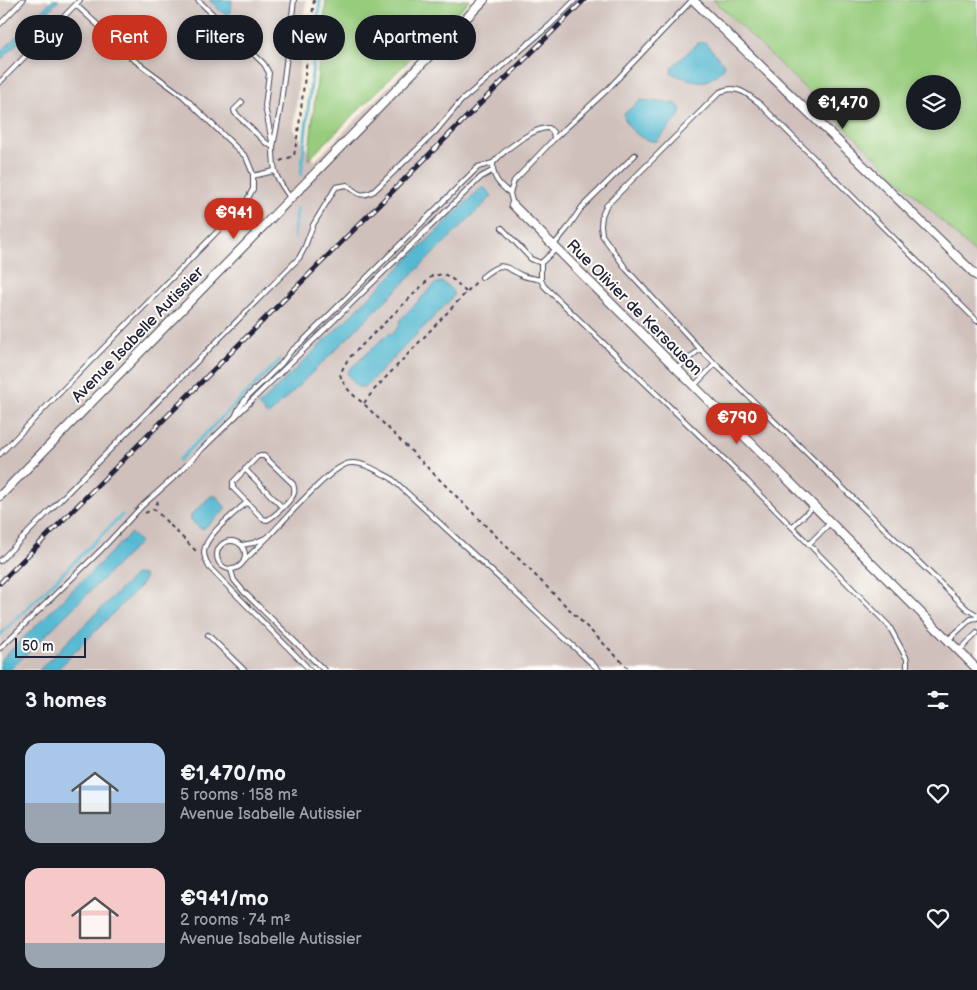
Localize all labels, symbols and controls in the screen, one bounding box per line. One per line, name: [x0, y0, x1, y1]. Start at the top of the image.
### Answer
chip: Buy: [15, 15, 82, 60]
chip: Rent: [92, 15, 167, 60]
chip: Filters: [177, 15, 263, 60]
chip: New: [273, 15, 345, 60]
chip: Apartment: [355, 15, 476, 60]
map controls: [906, 75, 961, 130]
button: layers: [906, 75, 961, 130]
pin: €1,470: [802, 88, 884, 130]
text: €1,470: [818, 94, 868, 113]
pin: €941: [204, 198, 264, 240]
text: €941: [215, 204, 253, 223]
street label: Rue Olivier de Kersauson: [562, 236, 706, 380]
street label: Avenue Isabelle Autissier: [68, 263, 208, 407]
pin: €790: [707, 402, 767, 445]
text: €790: [717, 409, 757, 428]
scale bar: [15, 635, 86, 658]
text: 50 m: [22, 638, 54, 655]
icon: filters: [924, 686, 952, 714]
text: 3 homes: [25, 688, 107, 713]
text: €1,470/mo: [180, 761, 286, 786]
icon: home: [65, 763, 125, 823]
icon: heart: [924, 779, 952, 807]
text: 5 rooms · 158 m²: [180, 786, 298, 805]
text: Avenue Isabelle Autissier: [180, 805, 361, 824]
text: €941/mo: [180, 886, 269, 911]
icon: home: [65, 888, 125, 948]
icon: heart: [924, 904, 952, 932]
text: 2 rooms · 74 m²: [180, 911, 291, 930]
text: Avenue Isabelle Autissier: [180, 930, 361, 949]

